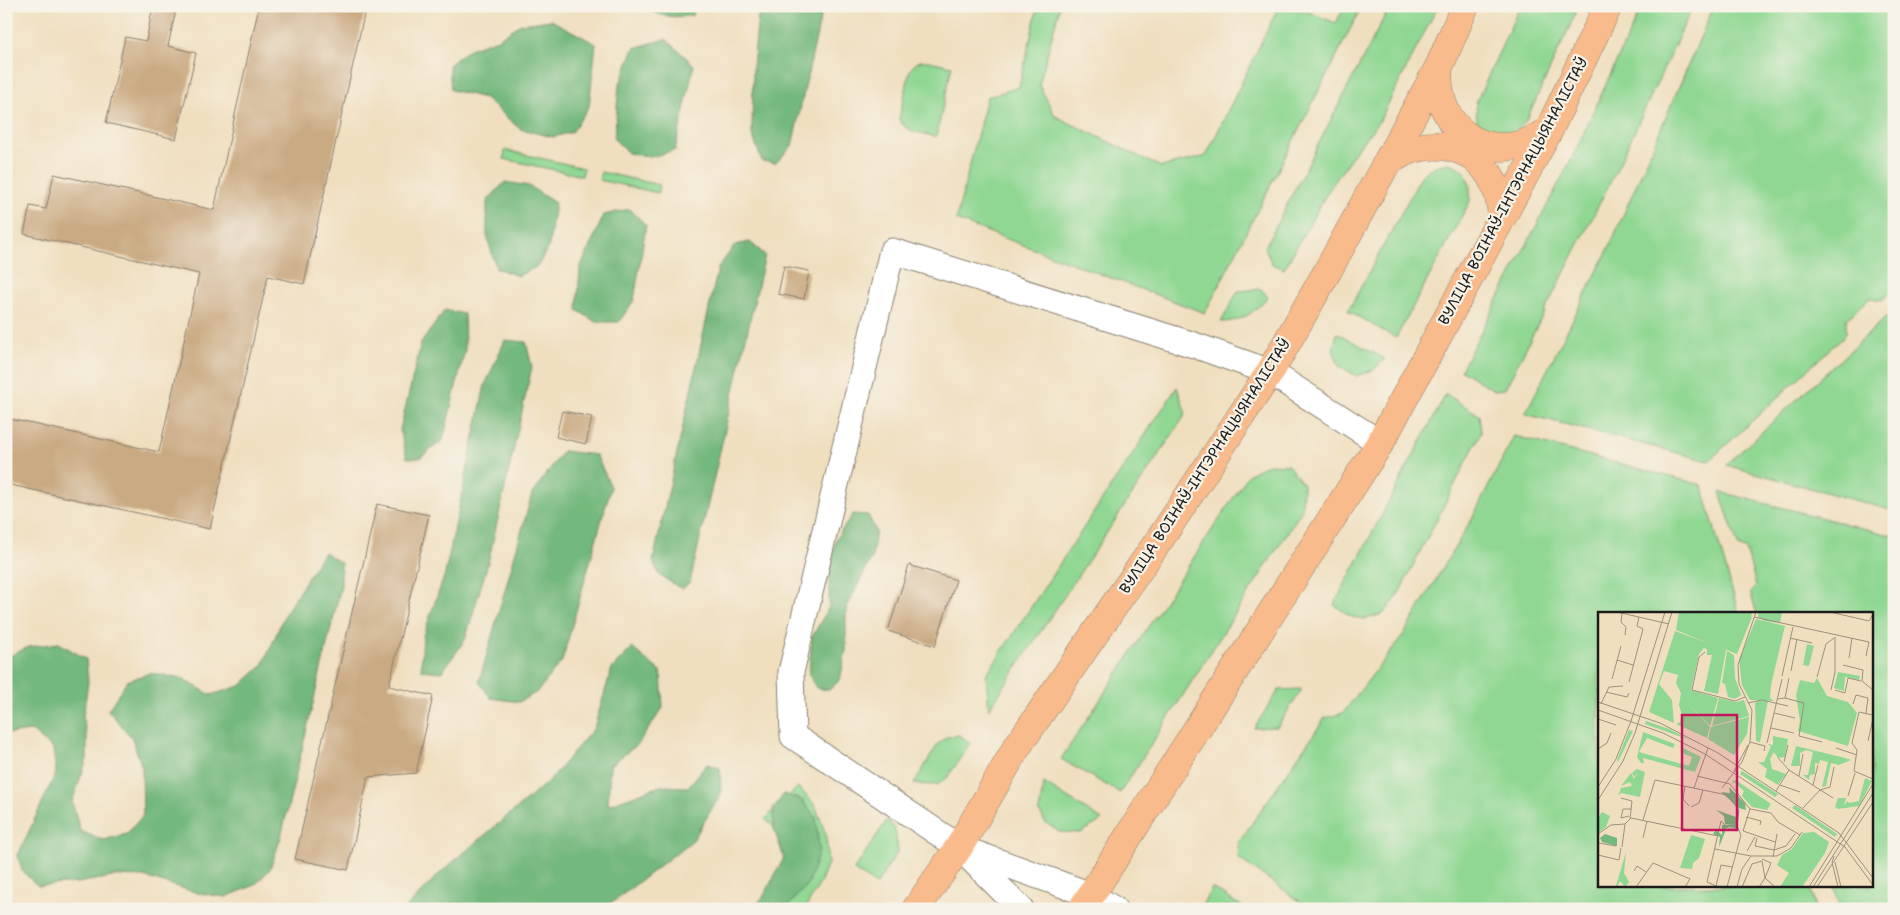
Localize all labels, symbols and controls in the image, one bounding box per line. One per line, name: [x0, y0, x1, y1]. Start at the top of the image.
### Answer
street label: ВУЛІЦА ВОІНАЎ-ІНТЭРНАЦЫЯНАЛІСТАЎ: [1434, 54, 1592, 328]
street label: ВУЛІЦА ВОІНАЎ-ІНТЭРНАЦЫЯНАЛІСТАЎ: [1115, 335, 1295, 597]
inset map: [1598, 612, 1872, 888]

